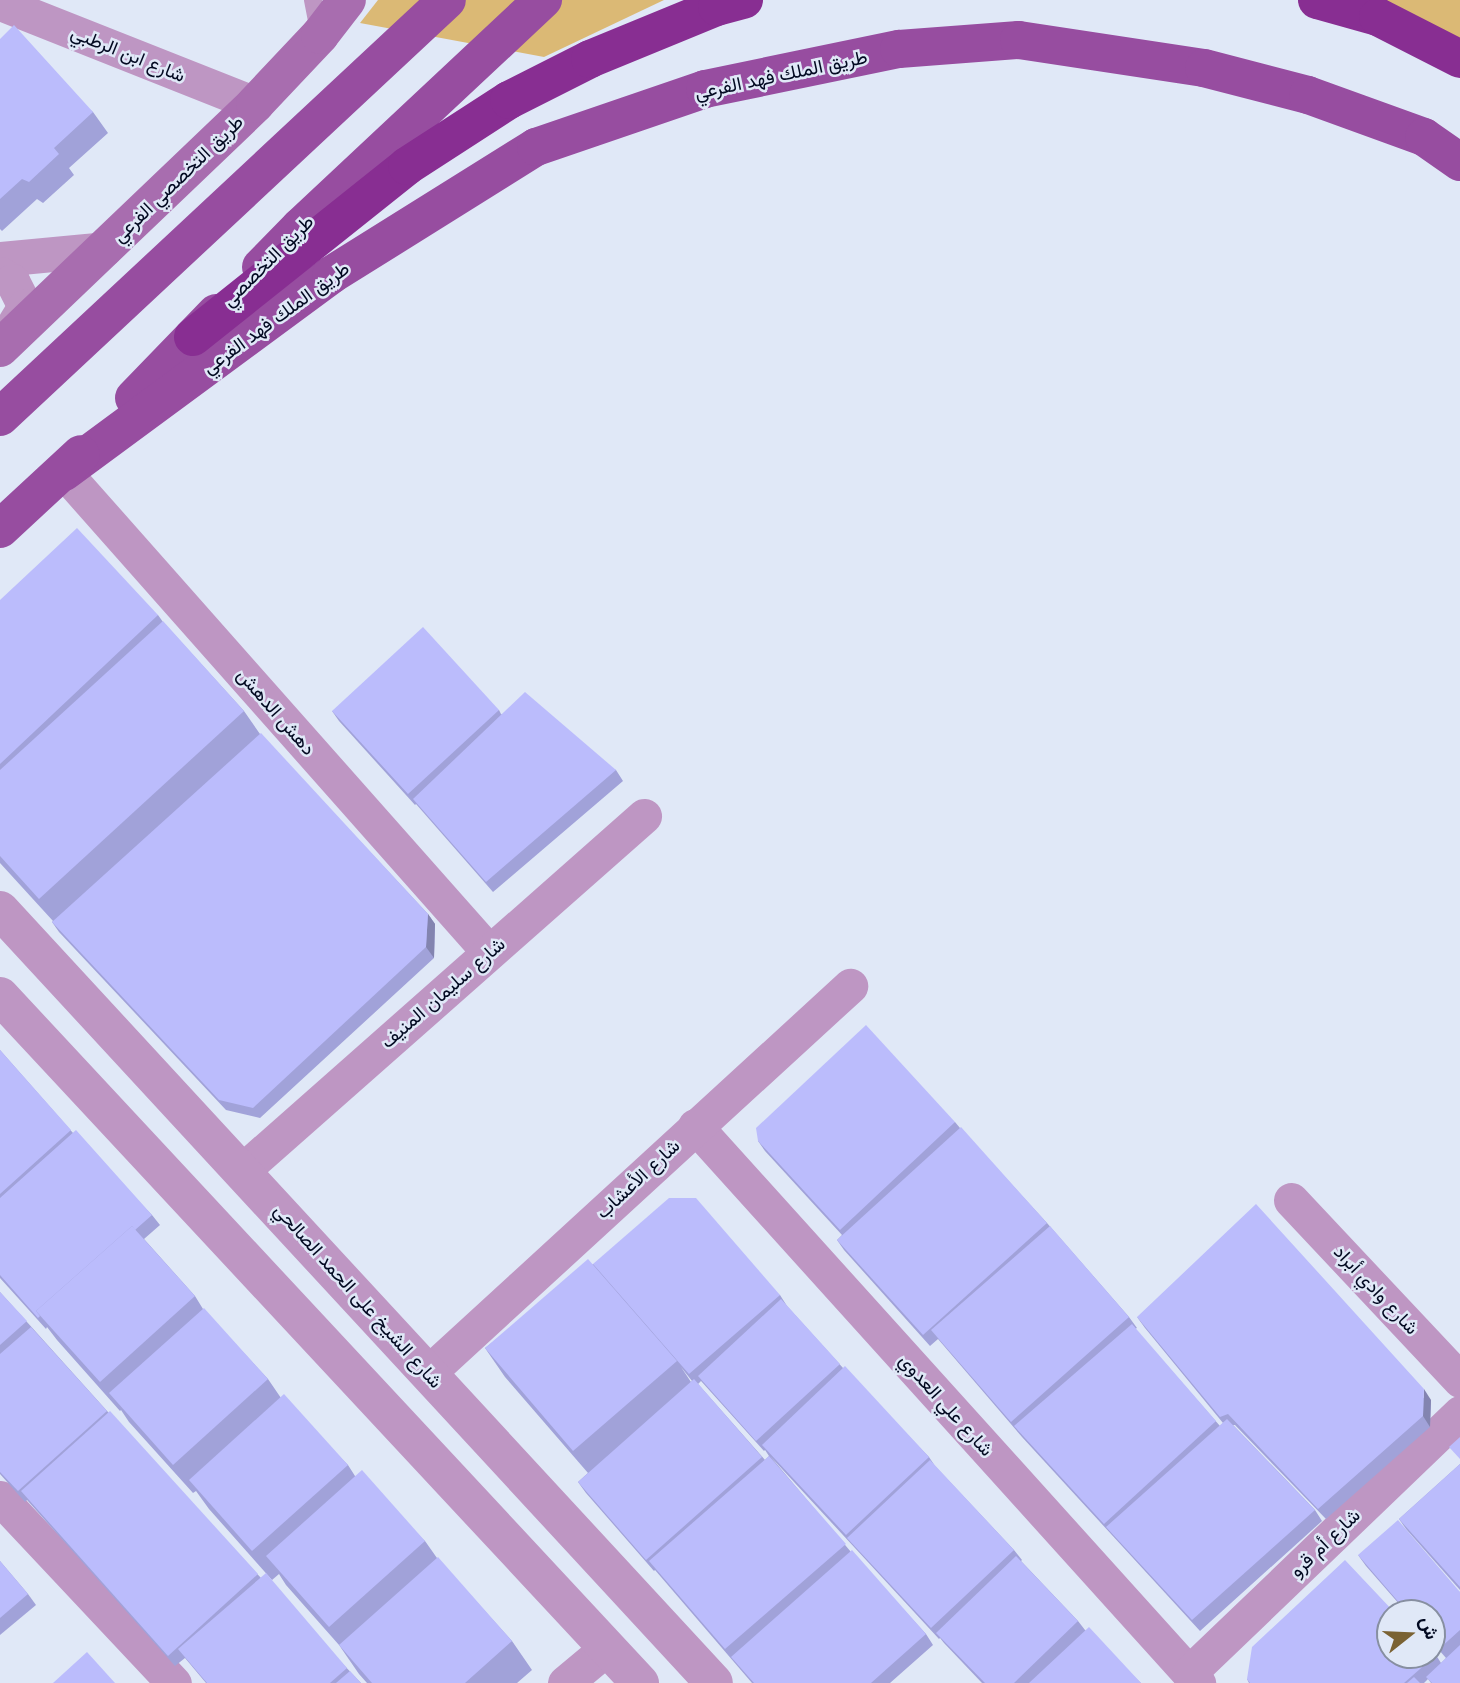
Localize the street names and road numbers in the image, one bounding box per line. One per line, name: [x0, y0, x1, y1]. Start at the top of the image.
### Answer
street label: شارع ابن الرطبي: [67, 21, 189, 87]
street label: طريق الملك فهد الفرعي: [693, 46, 869, 104]
street label: طريق التخصصي الفرعي: [108, 111, 248, 247]
street label: طريق التخصصي: [217, 210, 319, 312]
street label: طريق الملك فهد الفرعي: [198, 257, 354, 379]
street label: دهش الدهش: [232, 664, 320, 760]
street label: شارع سليمان المنيف: [376, 933, 510, 1053]
street label: شارع الأعشاب: [591, 1134, 685, 1224]
street label: شارع الشيخ على الحمد الصالحي: [269, 1199, 447, 1393]
street label: شارع وادي أبراد: [1329, 1241, 1423, 1339]
street label: شارع علي العدوي: [894, 1349, 998, 1461]
street label: شارع أم قرو: [1285, 1504, 1365, 1582]

